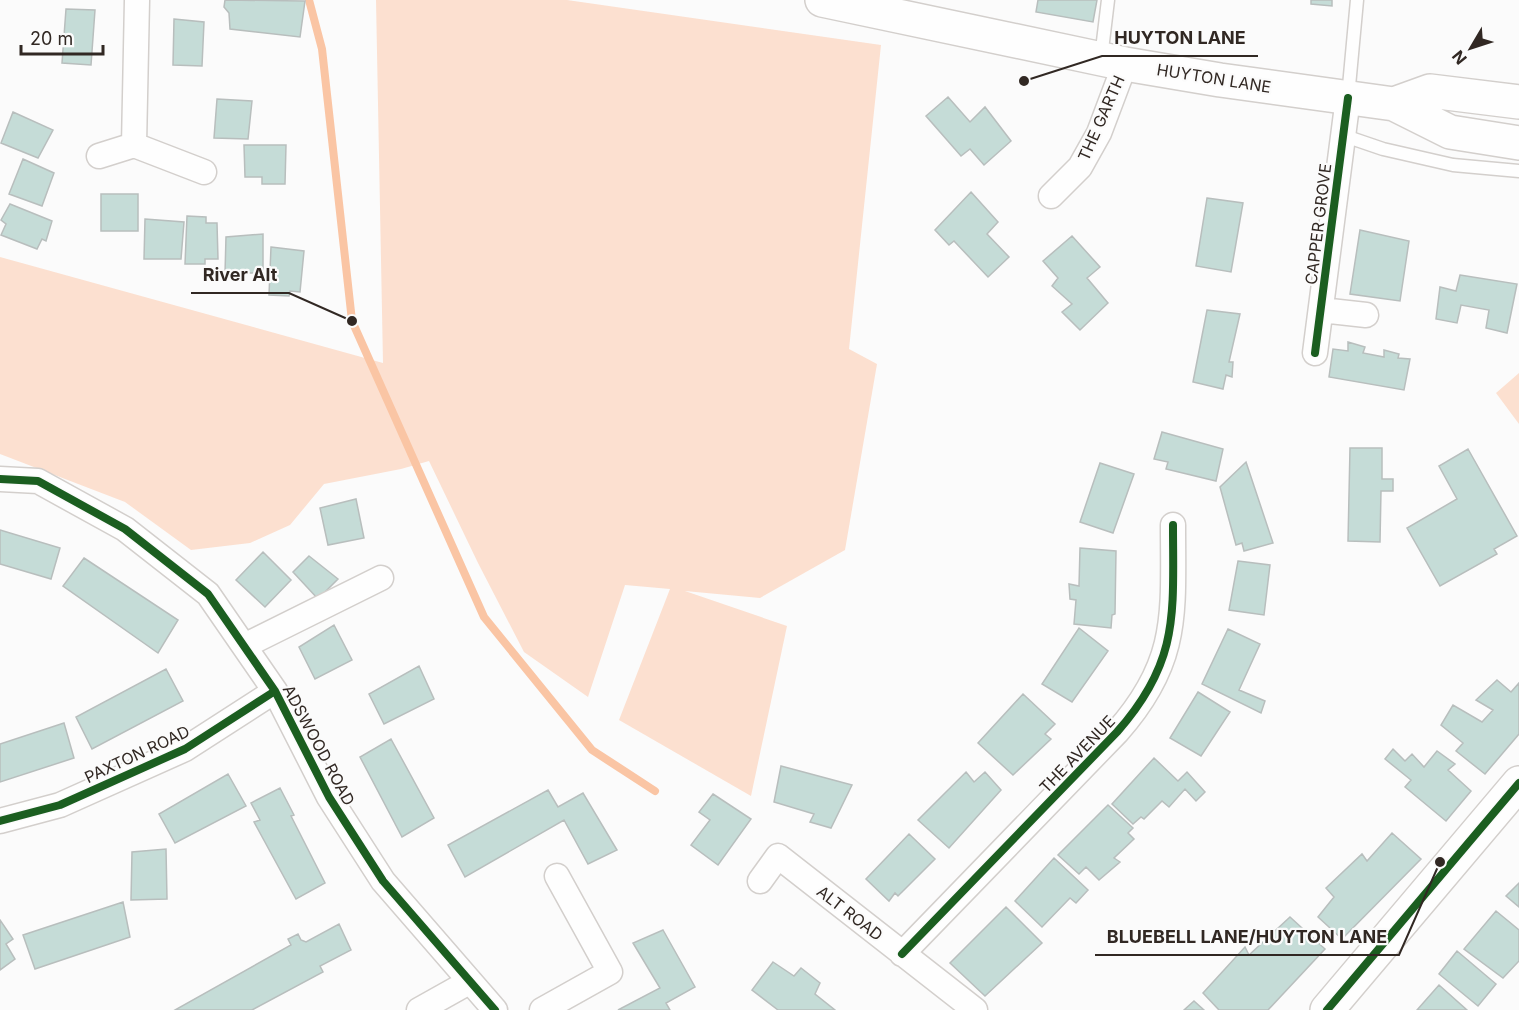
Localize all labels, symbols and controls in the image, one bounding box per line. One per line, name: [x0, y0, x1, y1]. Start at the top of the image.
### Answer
scale bar: [21, 18, 104, 56]
north arrow: [1441, 18, 1501, 78]
callout: HUYTON LANE: [1102, 20, 1258, 56]
text: HUYTON LANE: [1114, 27, 1246, 48]
text: 20 m: [30, 28, 73, 49]
text: N: [1448, 46, 1471, 68]
street label: HUYTON LANE: [1155, 59, 1273, 97]
street label: THE GARTH: [1073, 72, 1129, 164]
street label: CAPPER GROVE: [1301, 162, 1335, 286]
callout: River Alt: [191, 257, 289, 293]
text: River Alt: [203, 264, 278, 285]
street label: ADSWOOD ROAD: [279, 681, 359, 809]
street label: THE AVENUE: [1035, 711, 1119, 797]
street label: PAXTON ROAD: [81, 721, 193, 787]
street label: ALT ROAD: [813, 881, 887, 945]
callout: BLUEBELL LANE/HUYTON LANE: [1095, 919, 1399, 955]
text: BLUEBELL LANE/HUYTON LANE: [1107, 926, 1387, 947]

